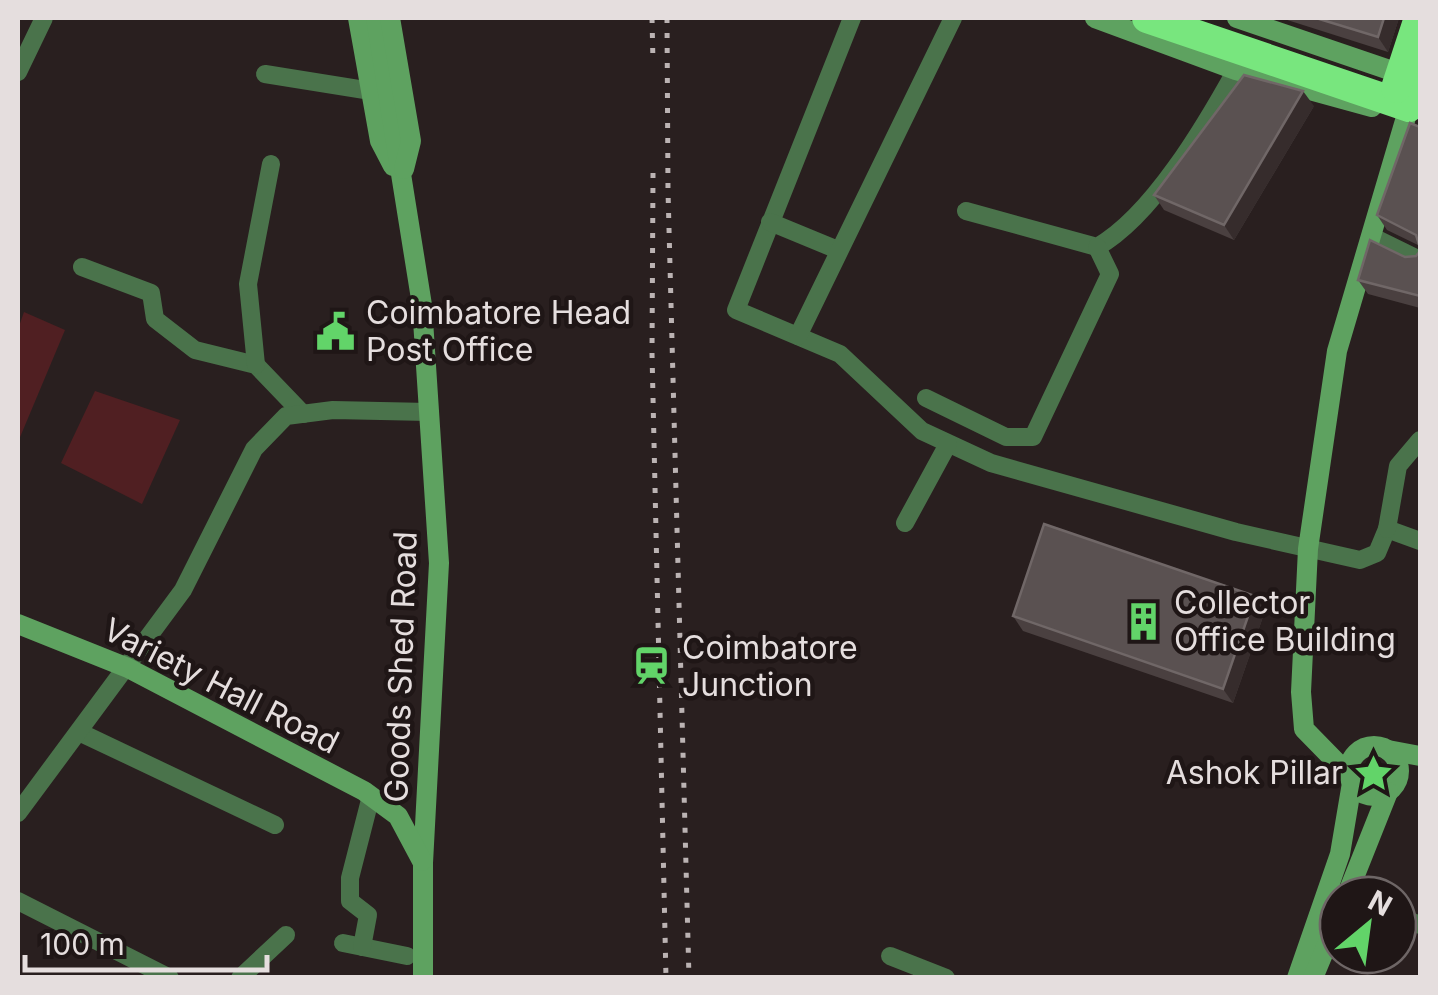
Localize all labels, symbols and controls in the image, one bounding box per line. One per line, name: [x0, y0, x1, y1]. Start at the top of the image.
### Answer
place label: Coimbatore Head Post Office: [366, 293, 631, 369]
public building icon: Coimbatore Head Post Office: [315, 310, 357, 352]
street label: Goods Shed Road: [376, 531, 425, 803]
place label: Collector Office Building: [1174, 583, 1396, 659]
building icon: Collector Office Building: [1123, 600, 1165, 642]
street label: Variety Hall Road: [97, 609, 345, 762]
place label: Coimbatore Junction: [682, 628, 858, 704]
station icon: Coimbatore Junction: [631, 645, 673, 687]
place icon: Ashok Pillar: [1352, 752, 1394, 794]
place label: Ashok Pillar: [1166, 753, 1343, 792]
north arrow: [1318, 875, 1418, 975]
text: N: [1363, 883, 1398, 923]
scale bar: [25, 910, 268, 972]
text: 100 m: [40, 926, 125, 962]

